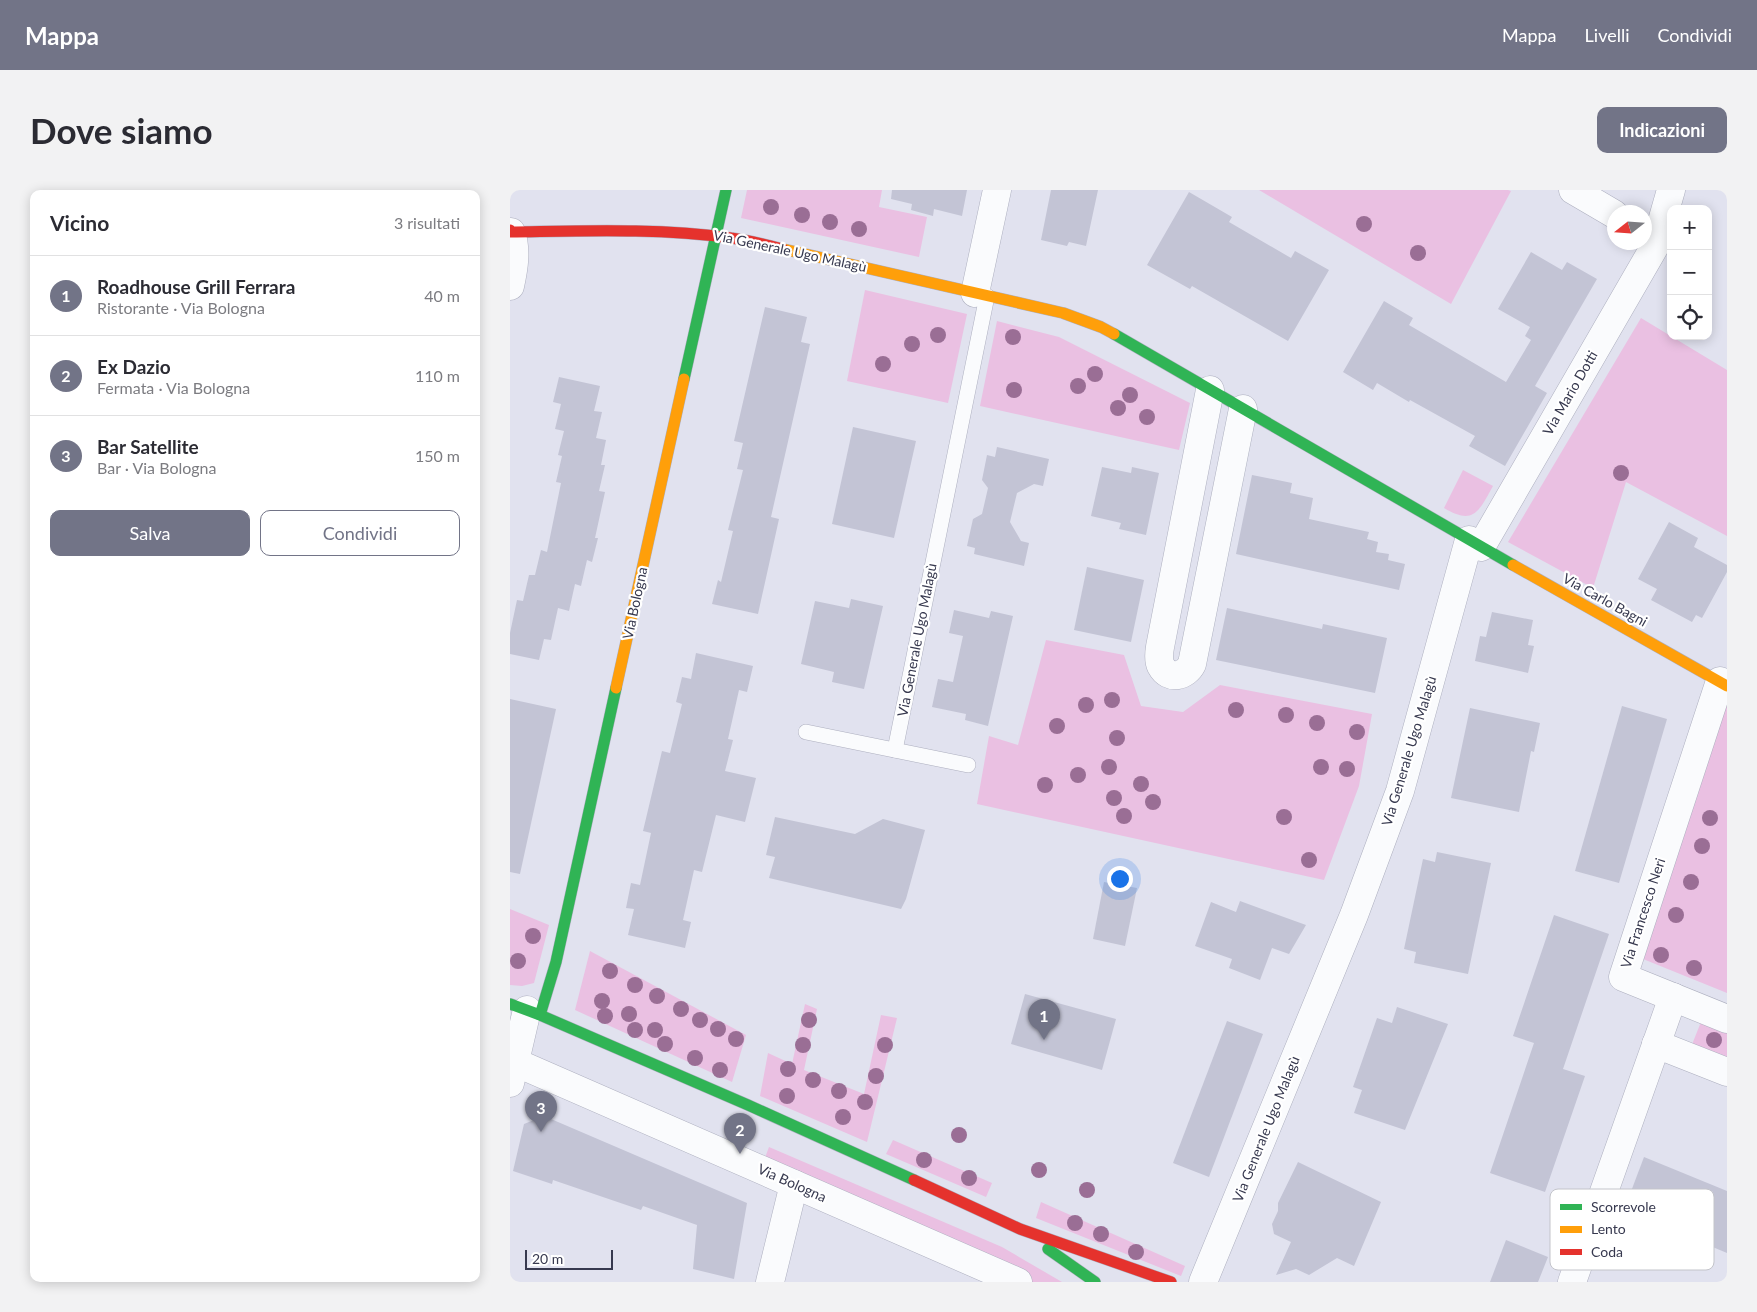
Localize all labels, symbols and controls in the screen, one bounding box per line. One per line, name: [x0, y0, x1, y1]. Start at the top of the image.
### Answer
text: Mappa: [25, 21, 99, 50]
text: Mappa: [1502, 24, 1557, 46]
text: Livelli: [1585, 24, 1629, 46]
text: Condividi: [1657, 24, 1732, 46]
button: Indicazioni: [1597, 107, 1727, 153]
text: Dove siamo: [30, 109, 213, 151]
north arrow: [1607, 205, 1652, 250]
map controls: [1667, 205, 1712, 340]
button: +: [1667, 205, 1712, 250]
text: Vicino: [50, 210, 109, 235]
text: 3 risultati: [394, 213, 460, 232]
street label: Via Generale Ugo Malagù: [712, 226, 868, 275]
button: −: [1667, 250, 1712, 295]
text: Roadhouse Grill Ferrara: [97, 275, 295, 298]
text: 1: [61, 286, 71, 305]
text: 40 m: [424, 286, 460, 305]
button: locate: [1667, 295, 1712, 340]
text: Ristorante · Via Bologna: [97, 298, 265, 317]
street label: Via Mario Dotti: [1539, 348, 1601, 438]
text: Ex Dazio: [97, 355, 171, 378]
text: 2: [61, 366, 71, 385]
text: 110 m: [415, 366, 460, 385]
text: Fermata · Via Bologna: [97, 378, 250, 397]
text: Bar Satellite: [97, 435, 199, 458]
text: 3: [61, 446, 71, 465]
text: 150 m: [415, 446, 460, 465]
text: Bar · Via Bologna: [97, 458, 216, 477]
button: Salva: [50, 510, 250, 556]
button: Condividi: [260, 510, 460, 556]
street label: Via Generale Ugo Malagù: [893, 562, 940, 718]
street label: Via Bologna: [619, 565, 650, 641]
street label: Via Carlo Bagni: [1560, 569, 1650, 630]
street label: Via Generale Ugo Malagù: [1378, 674, 1439, 828]
street label: Via Francesco Neri: [1617, 856, 1668, 970]
your location: [1107, 866, 1133, 892]
pin: 1: [1028, 999, 1060, 1040]
street label: Via Generale Ugo Malagù: [1228, 1053, 1303, 1204]
pin: 3: [525, 1091, 557, 1132]
pin: 2: [724, 1113, 756, 1154]
street label: Via Bologna: [755, 1160, 829, 1205]
legend: [1550, 1189, 1714, 1270]
text: Scorrevole: [1591, 1198, 1656, 1215]
text: Lento: [1591, 1220, 1626, 1237]
text: Coda: [1591, 1243, 1623, 1260]
scale bar: [525, 1247, 612, 1270]
text: 20 m: [532, 1250, 563, 1267]

